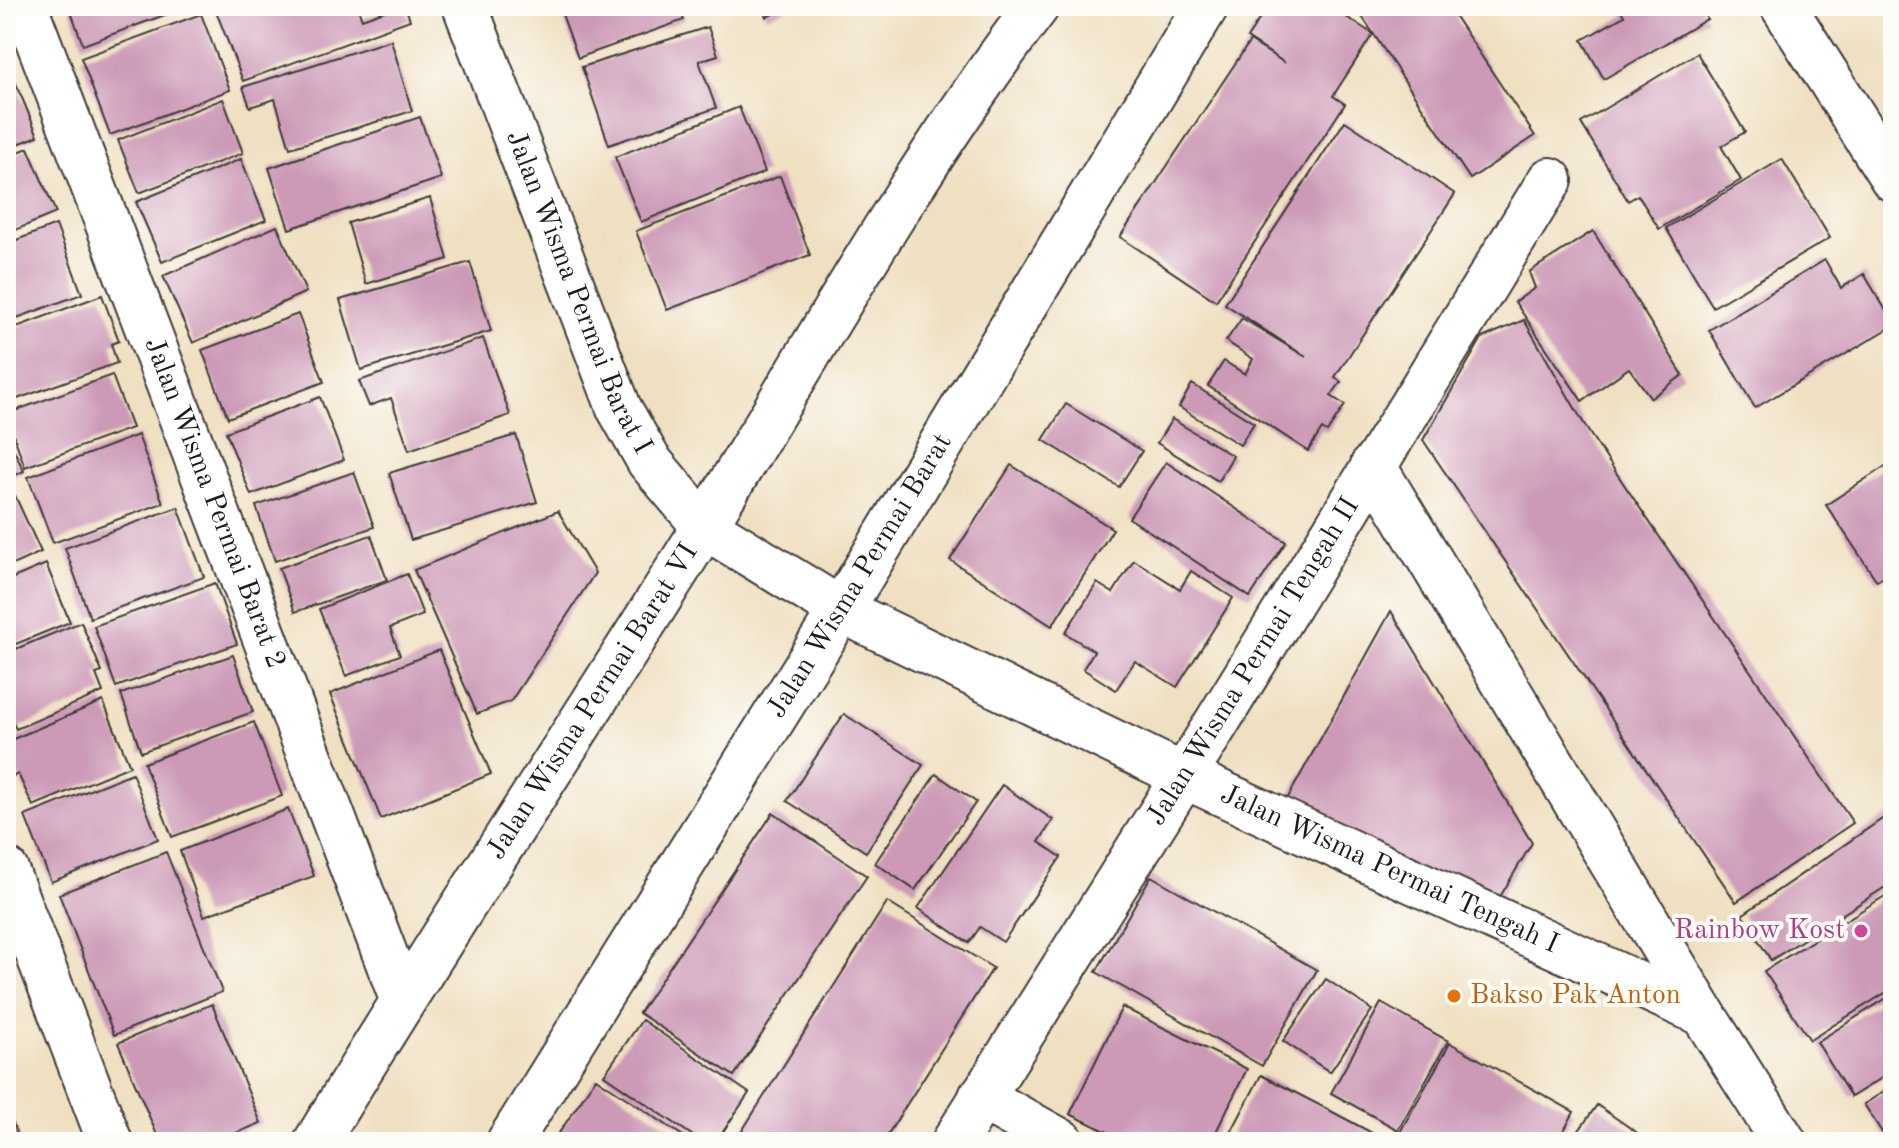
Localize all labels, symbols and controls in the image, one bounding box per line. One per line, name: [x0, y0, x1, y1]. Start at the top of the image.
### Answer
street label: Jalan Wisma Permai Barat I: [500, 127, 656, 459]
street label: Jalan Wisma Permai Barat 2: [138, 334, 289, 673]
street label: Jalan Wisma Permai Barat: [763, 429, 958, 723]
street label: Jalan Wisma Permai Tengah II: [1142, 493, 1365, 831]
street label: Jalan Wisma Permai Barat VI: [482, 539, 704, 865]
street label: Jalan Wisma Permai Tengah I: [1216, 781, 1562, 960]
place label: Rainbow Kost: [1674, 917, 1845, 945]
marker: Rainbow Kost: [1852, 922, 1870, 940]
place label: Bakso Pak Anton: [1470, 982, 1681, 1010]
marker: Bakso Pak Anton: [1445, 987, 1463, 1005]

